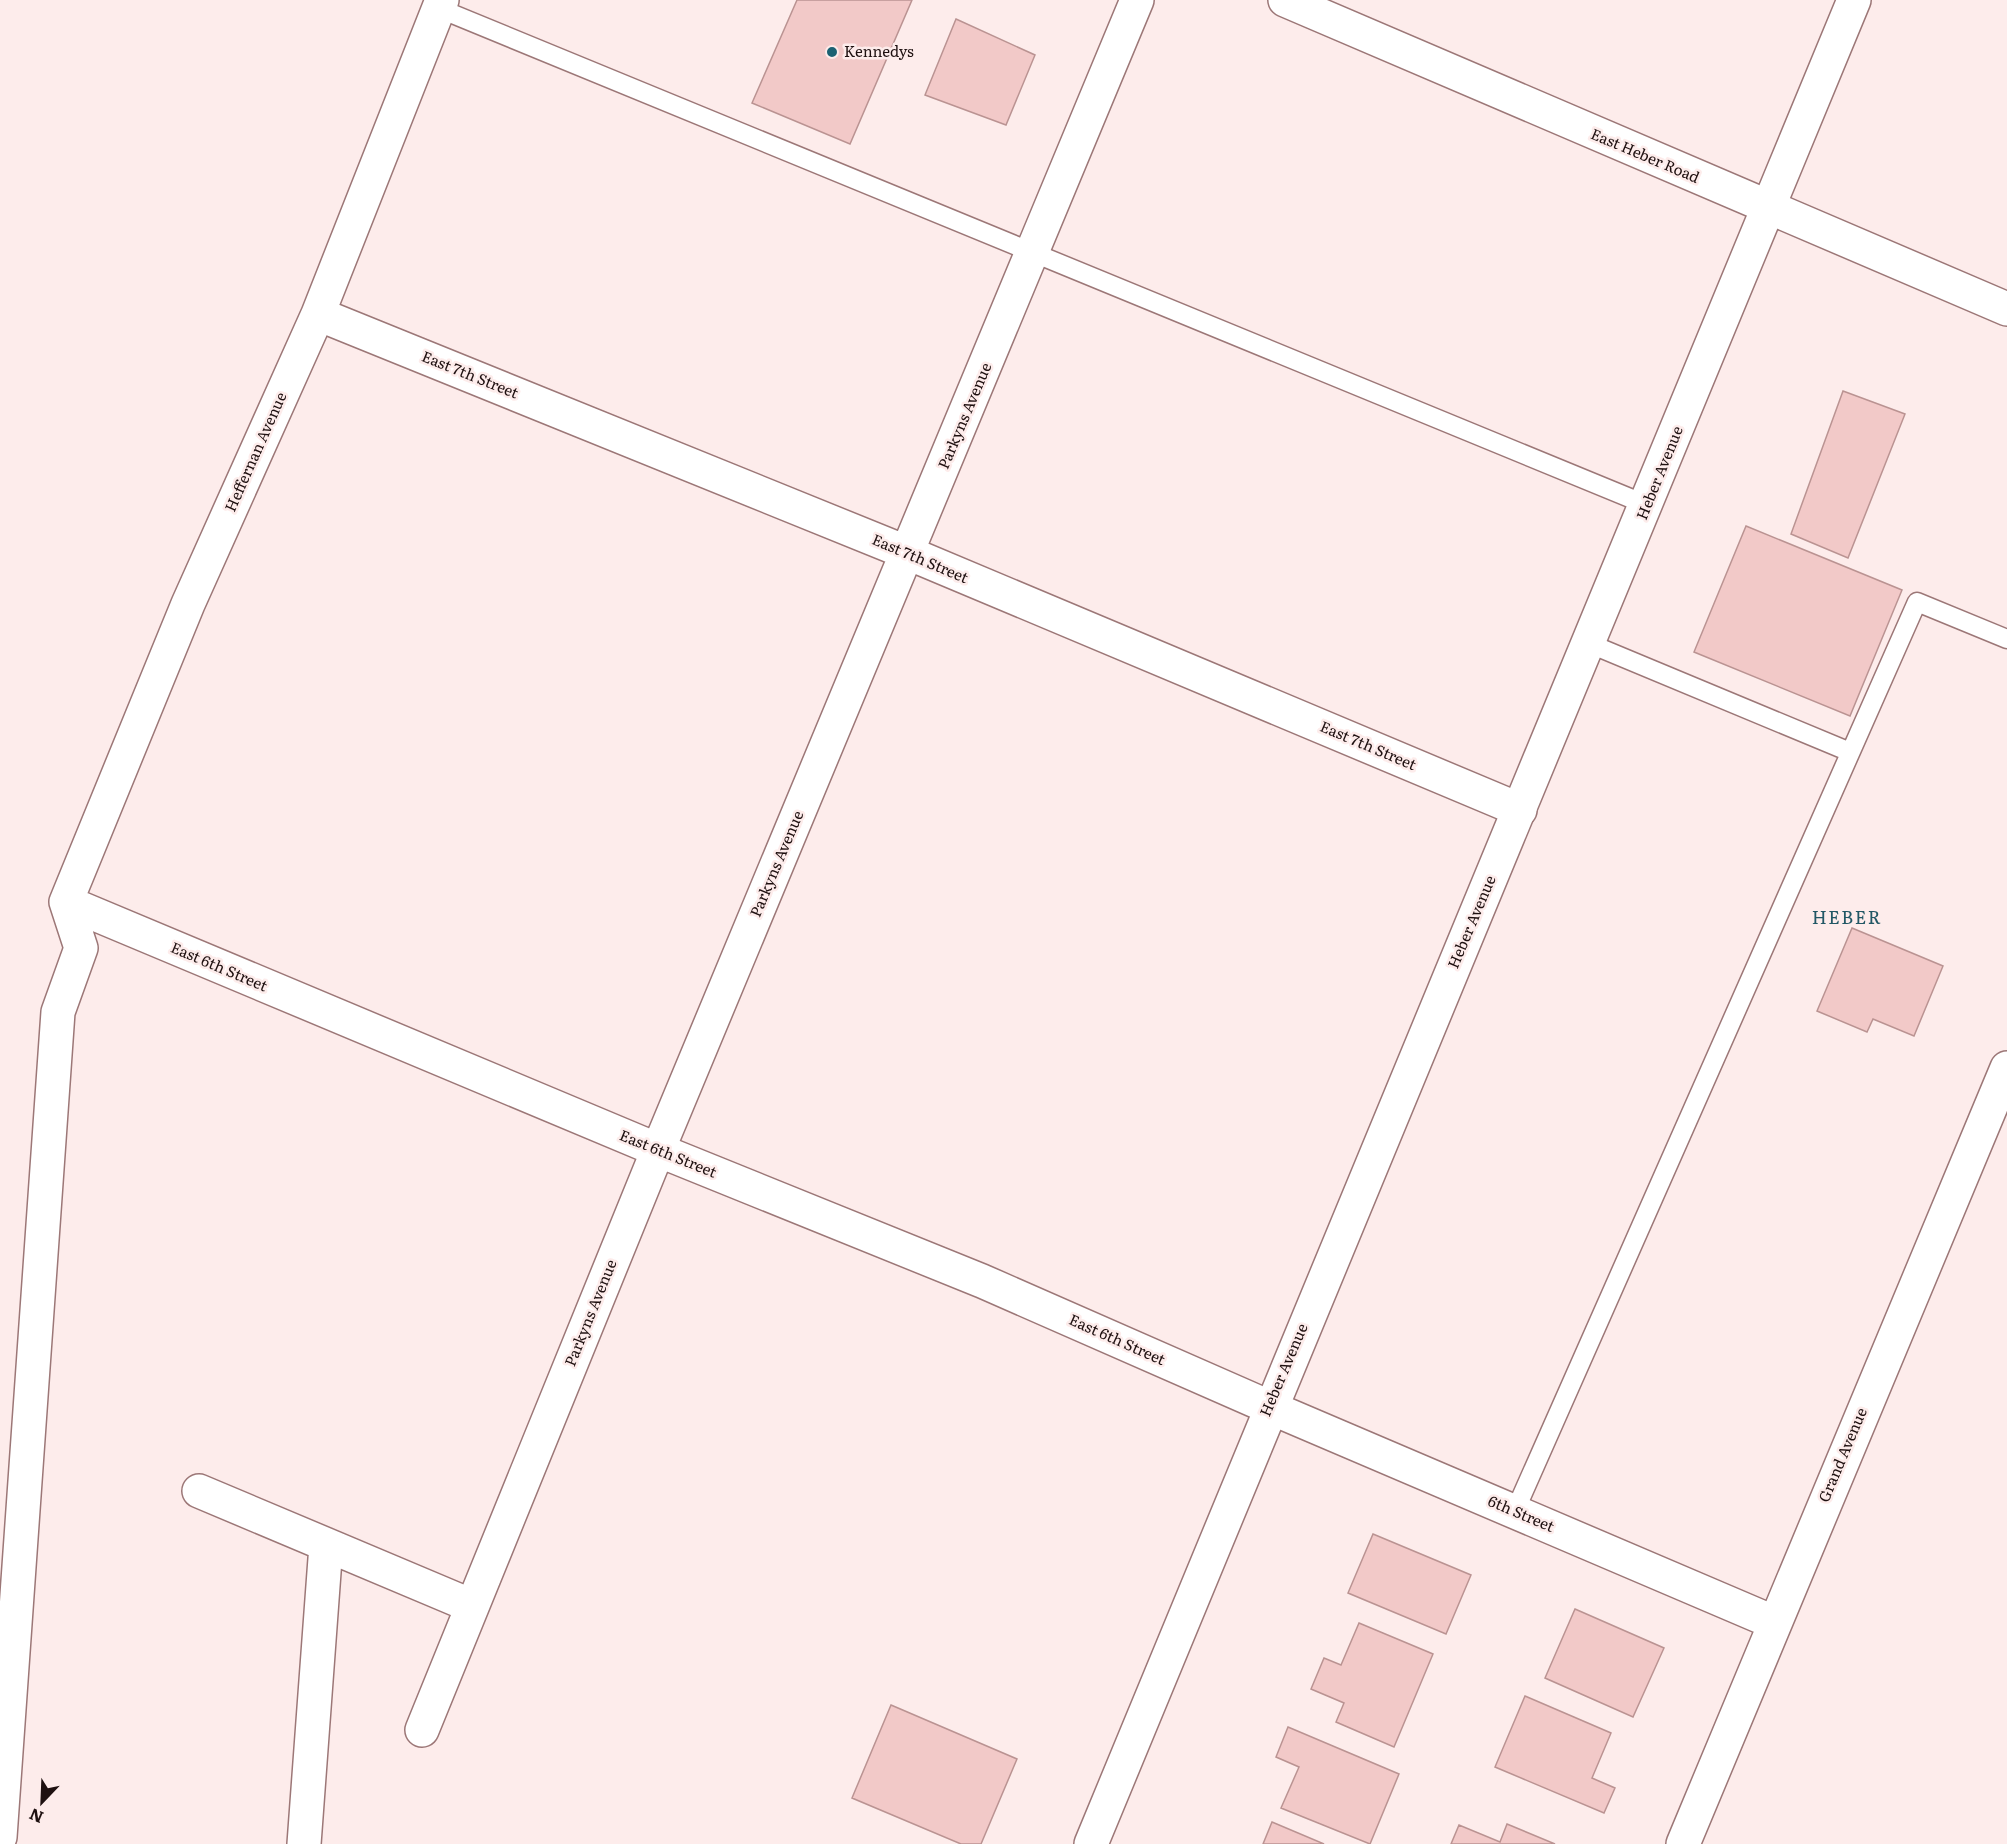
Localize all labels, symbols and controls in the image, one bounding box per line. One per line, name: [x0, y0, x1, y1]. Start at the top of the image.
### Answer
place label: Kennedys: [844, 39, 914, 62]
marker: Kennedys: [825, 45, 839, 59]
street label: East Heber Road: [1588, 121, 1704, 188]
street label: East 7th Street: [419, 344, 522, 404]
street label: Parkyns Avenue: [931, 358, 996, 472]
street label: Heffernan Avenue: [218, 388, 291, 515]
street label: Heber Avenue: [1629, 422, 1688, 523]
street label: East 7th Street: [869, 527, 972, 588]
street label: East 7th Street: [1317, 714, 1420, 775]
street label: Parkyns Avenue: [743, 806, 808, 920]
street label: Heber Avenue: [1441, 871, 1501, 972]
district label: HEBER: [1812, 903, 1882, 930]
street label: East 6th Street: [168, 935, 272, 996]
street label: East 6th Street: [616, 1123, 721, 1183]
street label: Parkyns Avenue: [558, 1255, 622, 1369]
street label: East 6th Street: [1066, 1307, 1169, 1370]
street label: Heber Avenue: [1253, 1319, 1313, 1420]
street label: Grand Avenue: [1811, 1403, 1872, 1505]
street label: 6th Street: [1485, 1488, 1558, 1537]
north arrow: [12, 1772, 72, 1832]
text: N: [25, 1803, 47, 1830]

